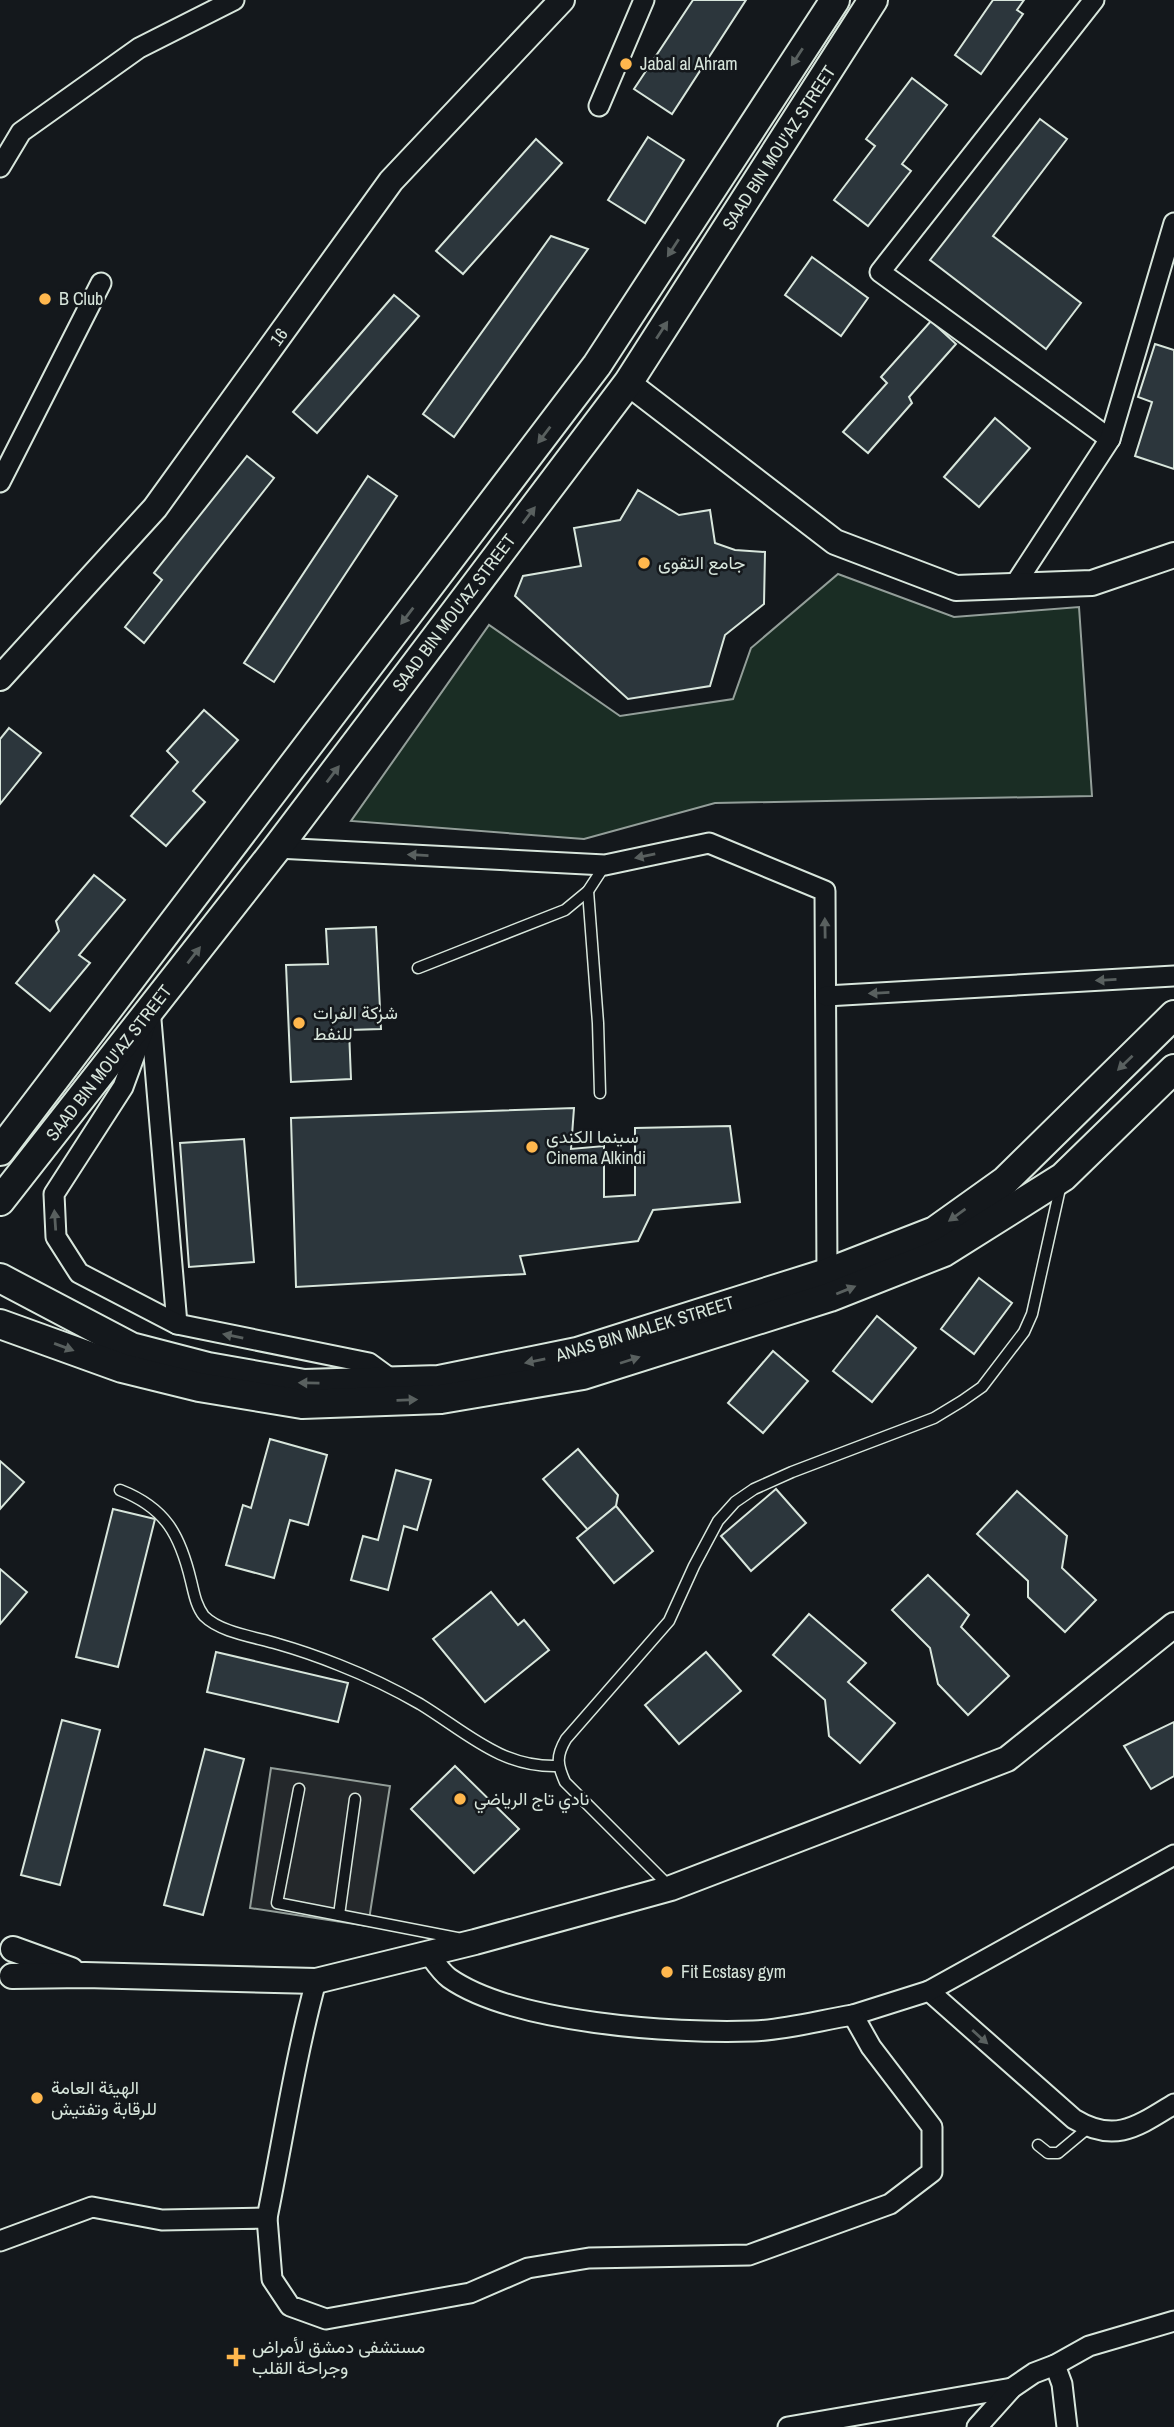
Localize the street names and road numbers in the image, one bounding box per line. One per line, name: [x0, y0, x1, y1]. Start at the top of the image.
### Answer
street label: SAAD BIN MOU'AZ STREET: [716, 61, 841, 235]
street label: 16: [264, 323, 294, 351]
street label: SAAD BIN MOU'AZ STREET: [386, 529, 521, 697]
street label: SAAD BIN MOU'AZ STREET: [40, 980, 177, 1146]
street label: ANAS BIN MALEK STREET: [552, 1289, 737, 1368]

